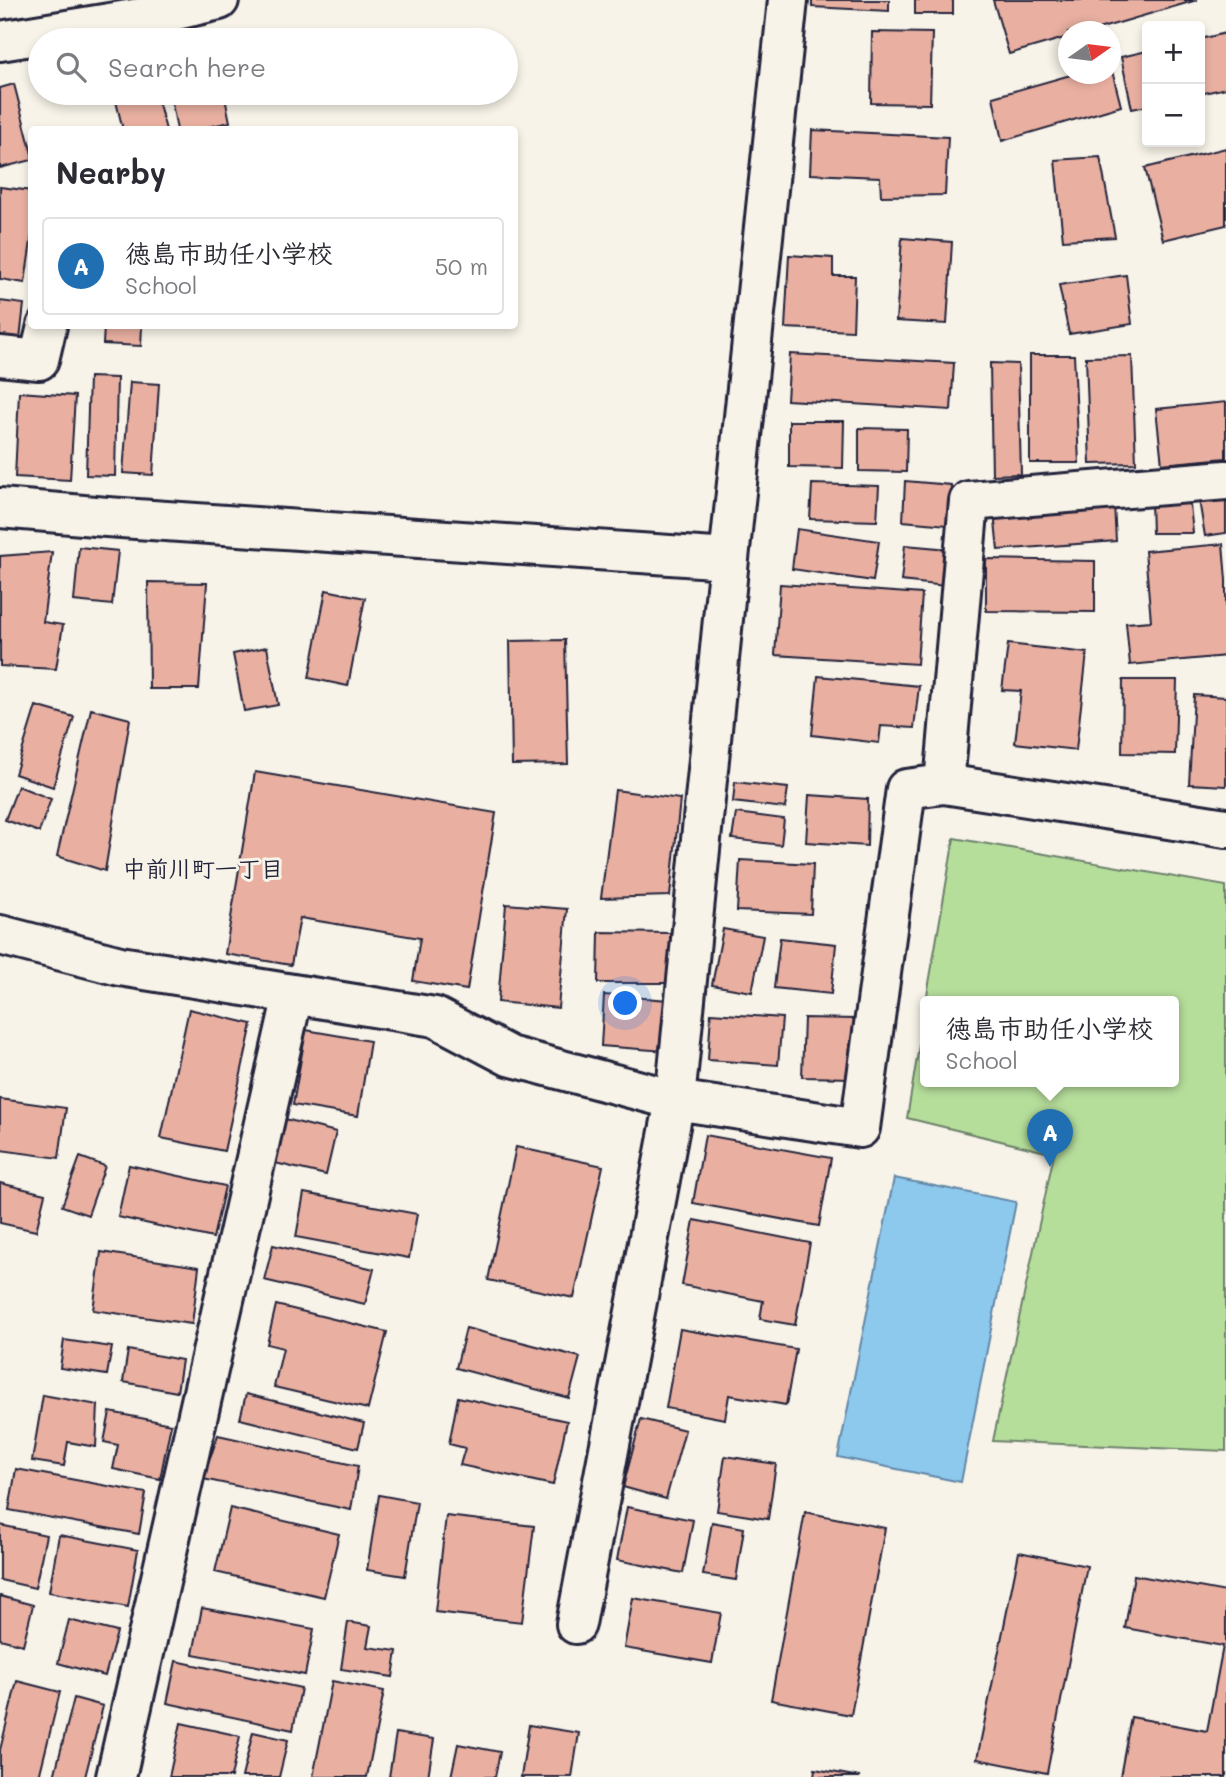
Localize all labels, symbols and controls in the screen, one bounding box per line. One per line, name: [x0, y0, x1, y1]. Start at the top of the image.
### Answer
north arrow: [1058, 21, 1121, 84]
map controls: [1142, 21, 1205, 147]
button: +: [1142, 21, 1205, 84]
search box: [28, 28, 518, 105]
icon: search: [52, 48, 90, 86]
text: Search here: [108, 50, 266, 84]
button: −: [1142, 84, 1205, 147]
text: Nearby: [56, 152, 166, 192]
text: 徳島市助任小学校: [125, 236, 333, 270]
text: A: [73, 251, 89, 281]
text: 50 m: [435, 251, 488, 281]
text: School: [125, 270, 198, 300]
district label: 中前川町一丁目: [123, 853, 284, 883]
your location: [608, 986, 642, 1020]
popup: [920, 996, 1179, 1087]
text: 徳島市助任小学校: [945, 1011, 1154, 1045]
text: School: [945, 1045, 1018, 1075]
pin: A: [1027, 1109, 1073, 1167]

